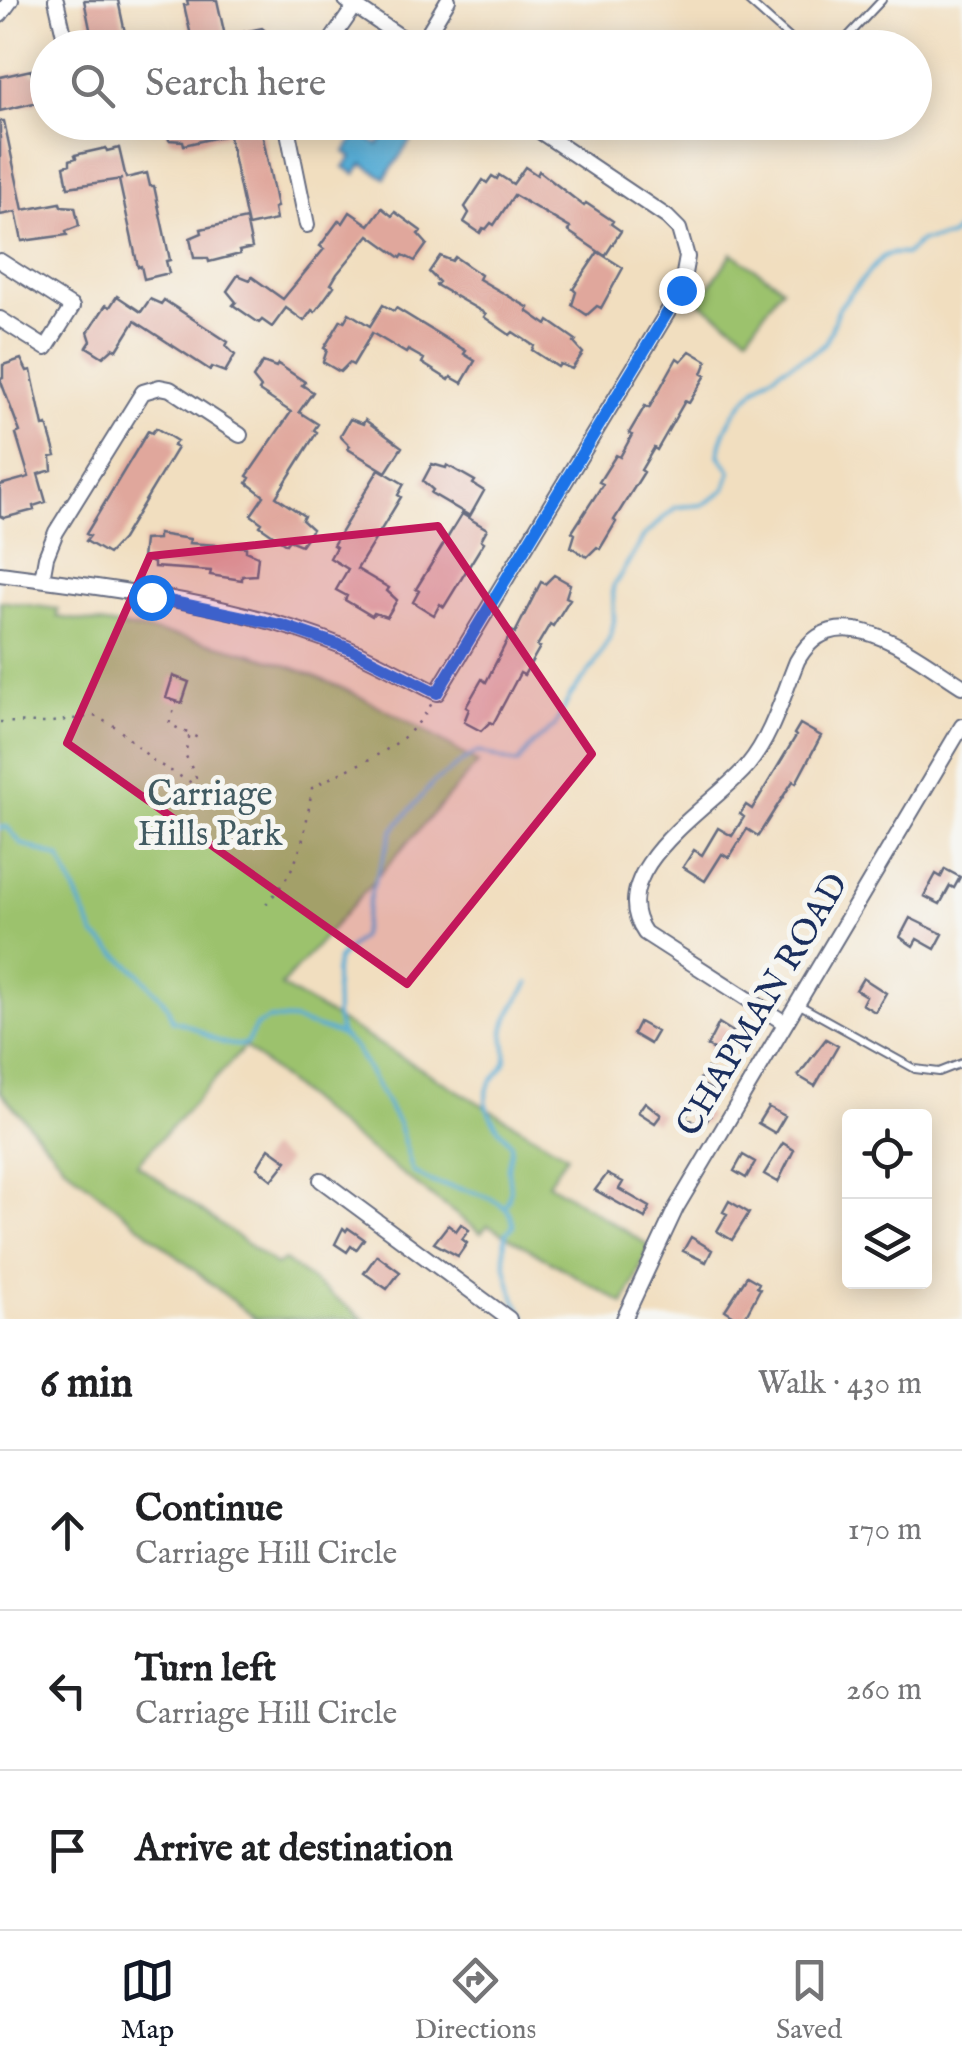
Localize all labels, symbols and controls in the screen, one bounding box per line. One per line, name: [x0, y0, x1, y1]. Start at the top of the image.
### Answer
search box: [30, 30, 932, 140]
icon: search: [65, 58, 120, 113]
text: Search here: [145, 61, 326, 109]
route end: [659, 268, 705, 314]
route start: [129, 575, 175, 621]
park label: Carriage Hills Park: [137, 773, 283, 858]
street label: CHAPMAN ROAD: [667, 865, 860, 1145]
map controls: [842, 1109, 932, 1289]
button: locate: [842, 1109, 932, 1199]
button: layers: [842, 1199, 932, 1289]
text: 6 min: [40, 1358, 133, 1411]
text: Walk · 430 m: [758, 1364, 922, 1405]
text: Continue: [135, 1486, 283, 1534]
icon: ahead: [40, 1503, 95, 1558]
text: 170 m: [848, 1510, 922, 1551]
text: Carriage Hill Circle: [135, 1534, 397, 1575]
text: Turn left: [135, 1646, 276, 1694]
icon: left: [40, 1663, 95, 1718]
text: 260 m: [846, 1670, 922, 1711]
text: Carriage Hill Circle: [135, 1694, 397, 1735]
icon: arrive: [40, 1823, 95, 1878]
text: Arrive at destination: [135, 1826, 453, 1874]
tab: Map: [120, 1953, 175, 2048]
tab: Directions: [414, 1953, 536, 2048]
tab: Saved: [776, 1953, 842, 2048]

